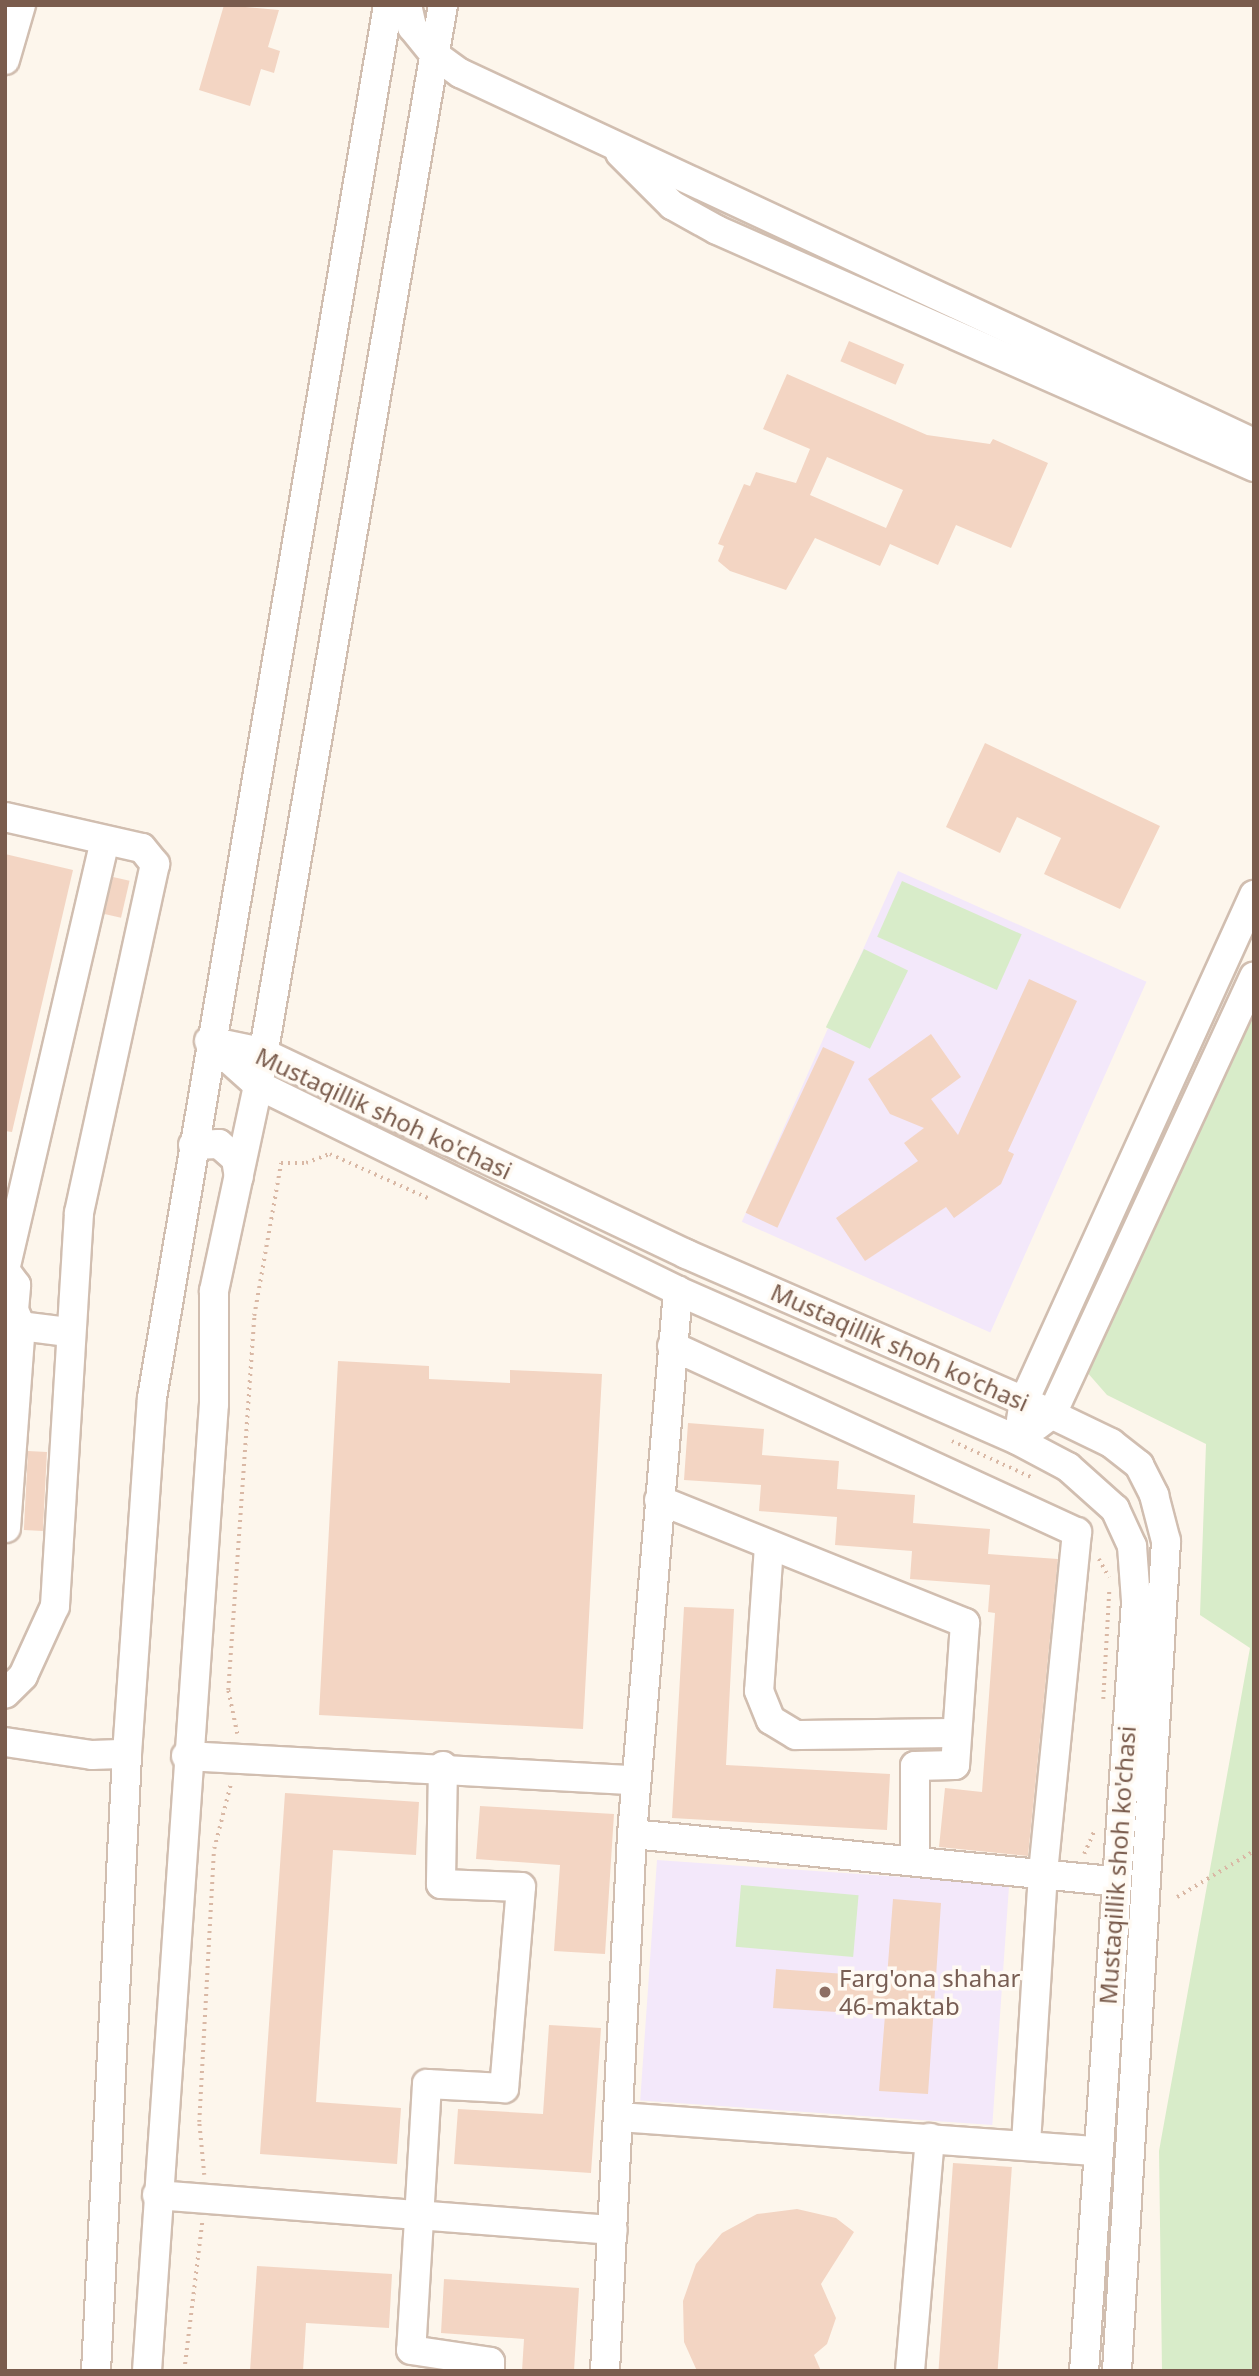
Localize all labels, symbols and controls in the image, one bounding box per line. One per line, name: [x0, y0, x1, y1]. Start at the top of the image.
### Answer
street label: Mustaqillik shoh ko'chasi: [251, 1041, 517, 1185]
street label: Mustaqillik shoh ko'chasi: [767, 1277, 1033, 1417]
street label: Mustaqillik shoh ko'chasi: [1093, 1725, 1141, 2005]
place label: Farg'ona shahar 46-maktab: [839, 1964, 1020, 2020]
marker: Farg'ona shahar 46-maktab: [817, 1984, 833, 2000]

